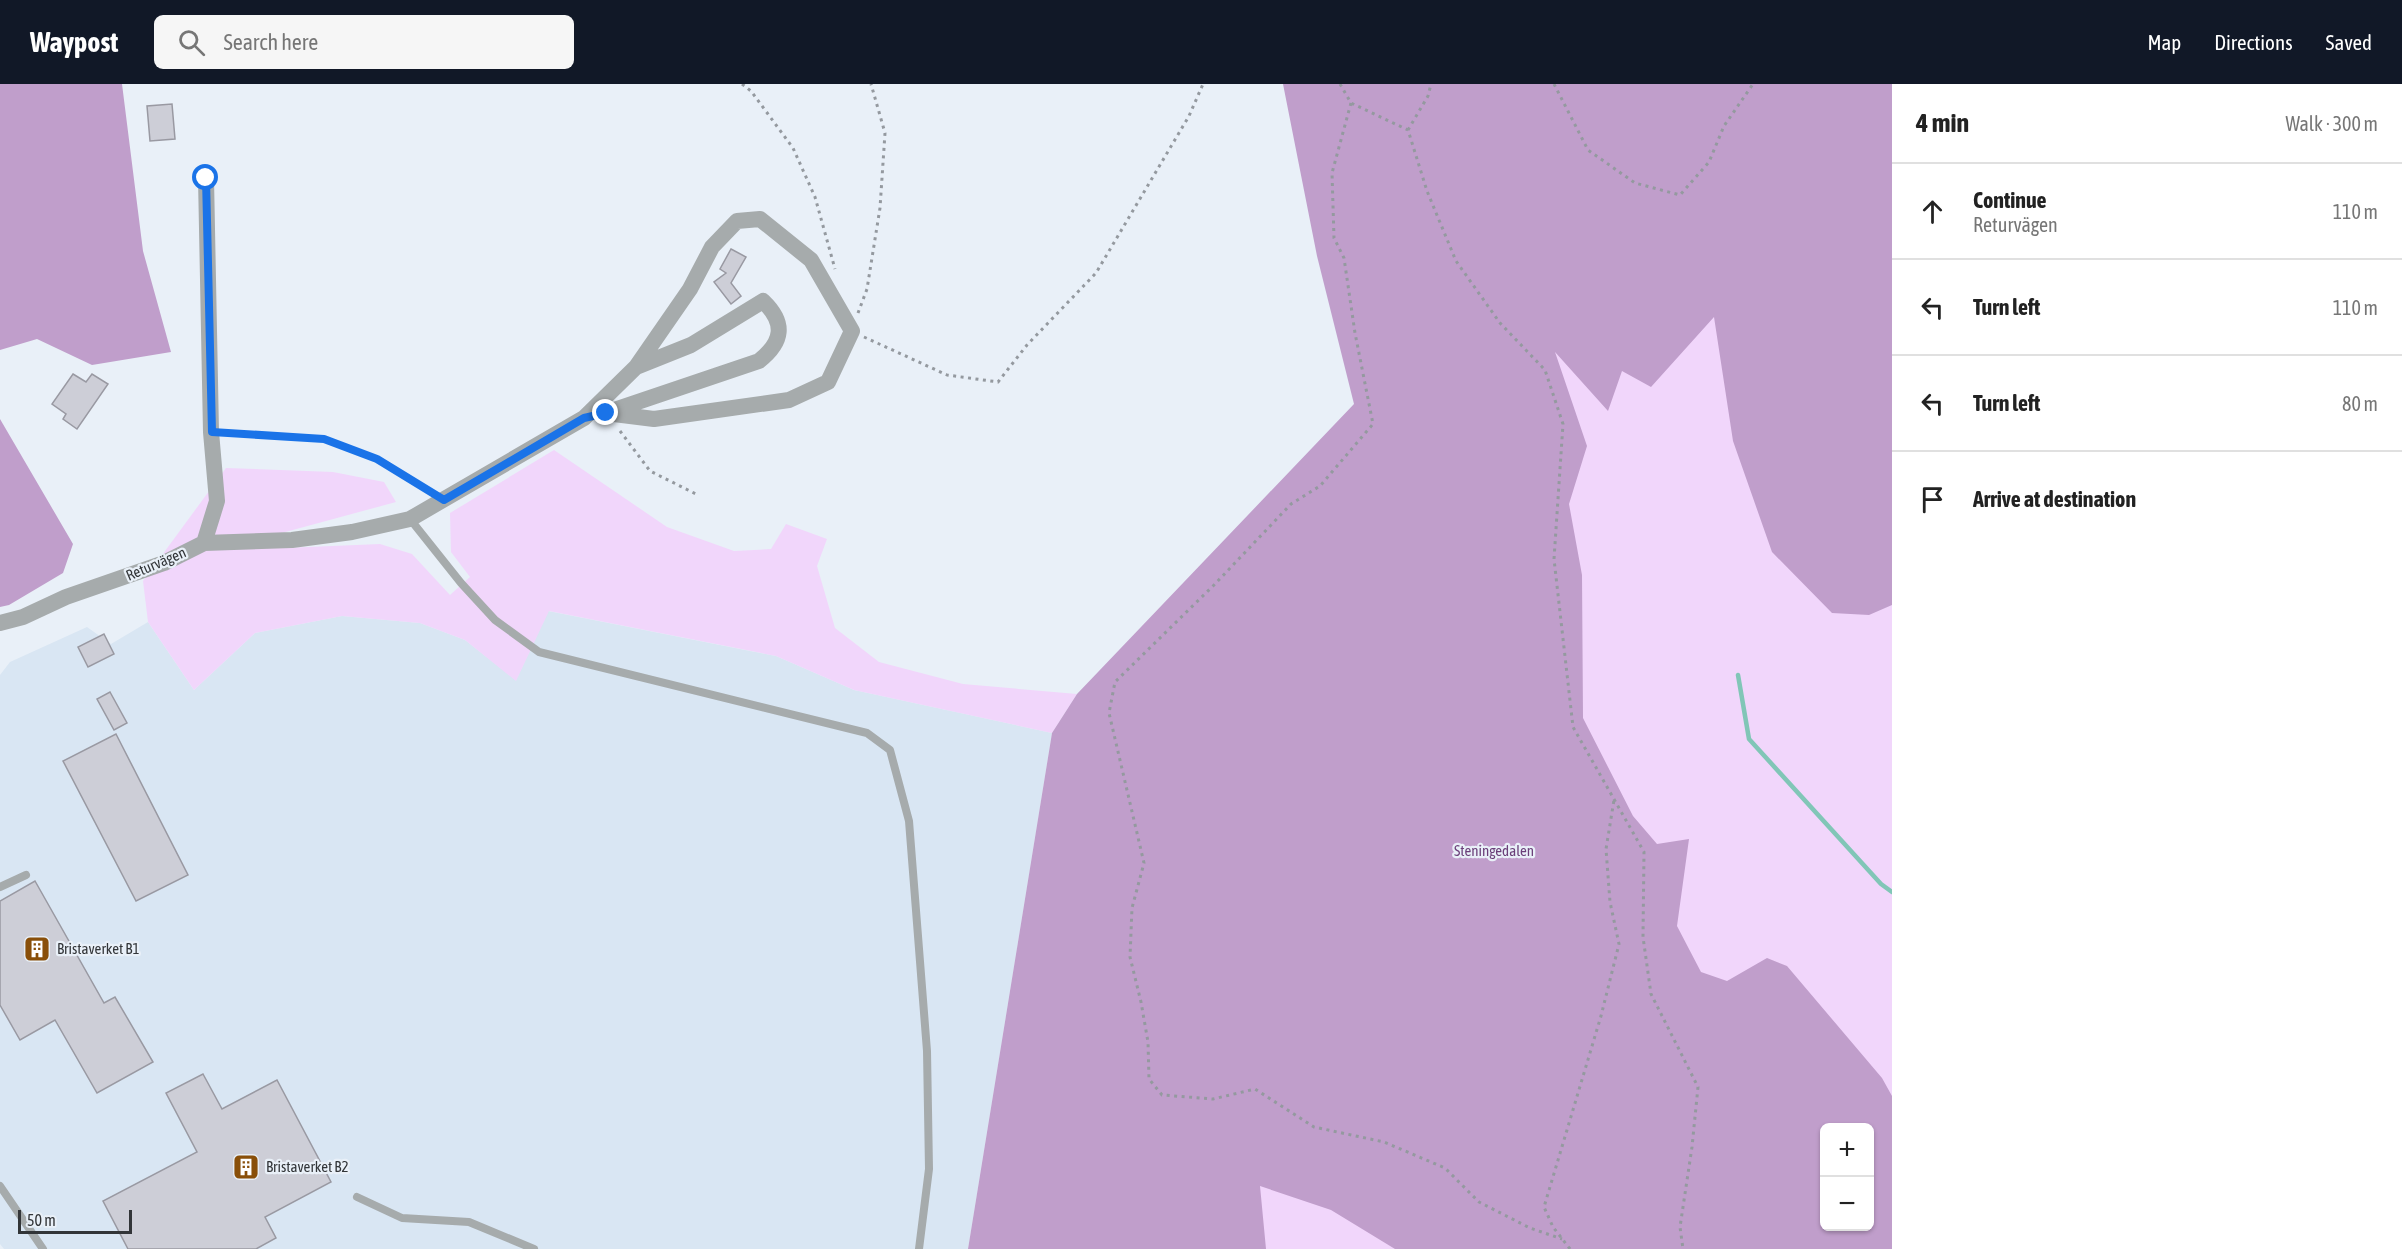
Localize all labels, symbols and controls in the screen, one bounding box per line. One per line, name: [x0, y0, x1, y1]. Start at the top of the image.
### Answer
search box: [154, 15, 574, 69]
text: Waypost: [30, 26, 118, 58]
icon: search: [175, 26, 208, 59]
text: Search here: [223, 29, 318, 55]
text: Map: [2147, 30, 2181, 54]
text: Directions: [2214, 30, 2293, 54]
text: Saved: [2326, 30, 2372, 54]
text: 4 min: [1916, 108, 1969, 138]
text: Walk · 300 m: [2286, 112, 2378, 135]
route start: [192, 164, 218, 190]
text: Continue: [1973, 187, 2047, 213]
icon: ahead: [1916, 195, 1949, 228]
text: 110 m: [2333, 200, 2378, 223]
text: Returvägen: [1973, 213, 2058, 236]
icon: left: [1916, 291, 1949, 324]
text: Turn left: [1973, 294, 2040, 320]
text: 110 m: [2333, 296, 2378, 319]
icon: left: [1916, 387, 1949, 420]
text: Turn left: [1973, 390, 2040, 416]
text: 80 m: [2342, 392, 2378, 415]
route end: [592, 399, 618, 425]
icon: arrive: [1916, 483, 1949, 516]
text: Arrive at destination: [1973, 486, 2136, 512]
street label: Returvägen: [123, 543, 188, 584]
park label: Steningedalen: [1454, 842, 1534, 859]
building icon: Bristaverket B1: [22, 934, 52, 964]
place label: Bristaverket B1: [57, 940, 140, 957]
map controls: [1820, 1123, 1874, 1231]
button: +: [1820, 1123, 1874, 1177]
building icon: Bristaverket B2: [231, 1152, 261, 1182]
place label: Bristaverket B2: [266, 1158, 349, 1175]
button: −: [1820, 1177, 1874, 1231]
scale bar: [18, 1207, 132, 1234]
text: 50 m: [27, 1211, 56, 1229]

